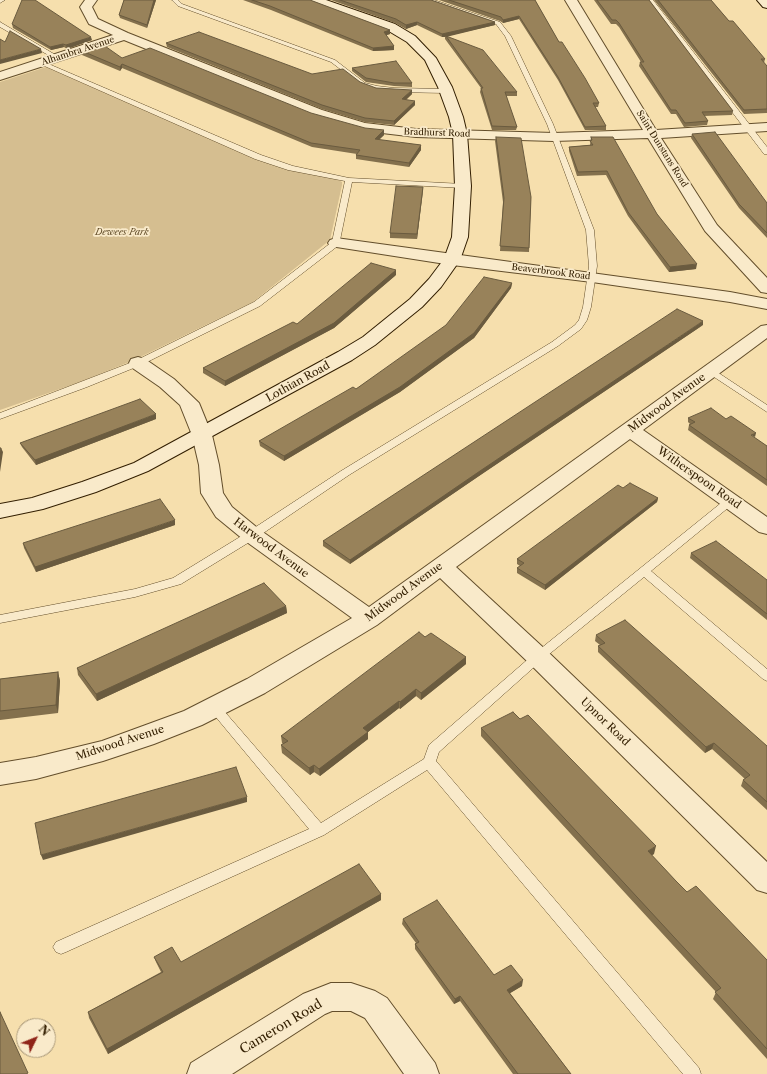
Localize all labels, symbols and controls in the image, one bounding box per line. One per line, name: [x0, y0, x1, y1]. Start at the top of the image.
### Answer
street label: Alhambra Avenue: [40, 34, 116, 68]
street label: Saint Dunstans Road: [634, 109, 690, 189]
street label: Bradhurst Road: [403, 126, 471, 140]
park label: Dewees Park: [95, 227, 149, 237]
street label: Beaverbrook Road: [511, 262, 591, 282]
street label: Lothian Road: [264, 359, 332, 405]
street label: Midwood Avenue: [626, 371, 708, 435]
street label: Witherspoon Road: [655, 444, 743, 512]
street label: Harwood Avenue: [231, 515, 311, 581]
street label: Midwood Avenue: [363, 560, 445, 624]
street label: Upnor Road: [578, 695, 632, 749]
street label: Midwood Avenue: [74, 722, 166, 764]
street label: Cameron Road: [237, 996, 325, 1058]
north arrow: [16, 1018, 56, 1058]
text: N: [36, 1022, 52, 1039]

